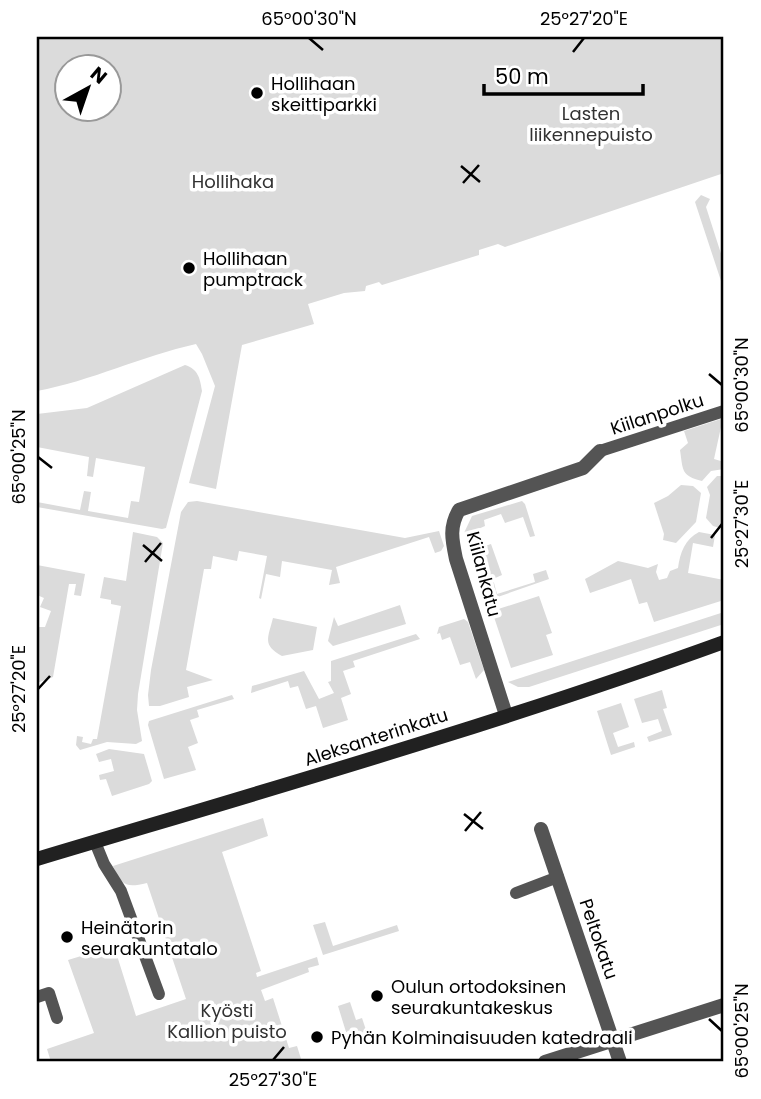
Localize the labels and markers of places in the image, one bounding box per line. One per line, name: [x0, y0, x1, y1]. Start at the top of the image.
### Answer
place label: Hollihaan skeittiparkki: [271, 71, 377, 117]
marker: Hollihaan skeittiparkki: [249, 85, 265, 101]
place label: Hollihaan pumptrack: [203, 246, 304, 292]
marker: Hollihaan pumptrack: [181, 260, 197, 276]
place label: Heinätorin seurakuntatalo: [81, 915, 218, 961]
marker: Heinätorin seurakuntatalo: [59, 929, 75, 945]
place label: Oulun ortodoksinen seurakuntakeskus: [391, 974, 566, 1020]
marker: Oulun ortodoksinen seurakuntakeskus: [369, 988, 385, 1004]
place label: Pyhän Kolminaisuuden katedraali: [331, 1025, 633, 1050]
marker: Pyhän Kolminaisuuden katedraali: [309, 1029, 325, 1045]

